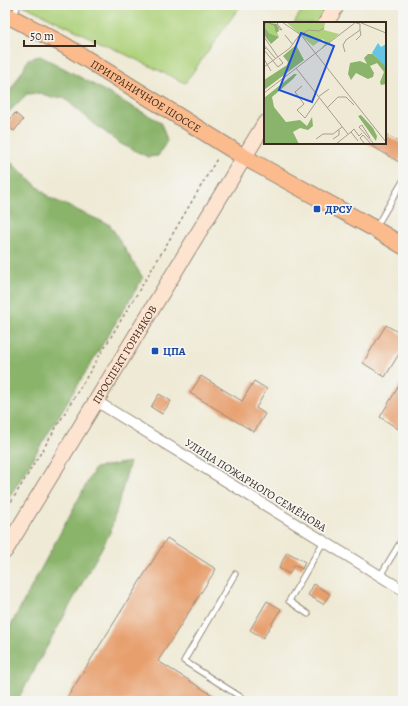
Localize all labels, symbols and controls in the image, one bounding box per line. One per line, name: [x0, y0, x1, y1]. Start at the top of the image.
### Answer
scale bar: [24, 22, 95, 48]
inset map: [264, 22, 386, 144]
text: 50 m: [30, 28, 54, 44]
street label: ПРИГРАНИЧНОЕ ШОССЕ: [88, 56, 203, 136]
place label: ДРСУ: [325, 202, 353, 217]
marker: ДРСУ: [312, 204, 322, 214]
street label: ПРОСПЕКТ ГОРНЯКОВ: [89, 303, 161, 407]
place label: ЦПА: [163, 344, 186, 359]
marker: ЦПА: [150, 346, 160, 356]
street label: УЛИЦА ПОЖАРНОГО СЕМЁНОВА: [182, 436, 330, 536]

